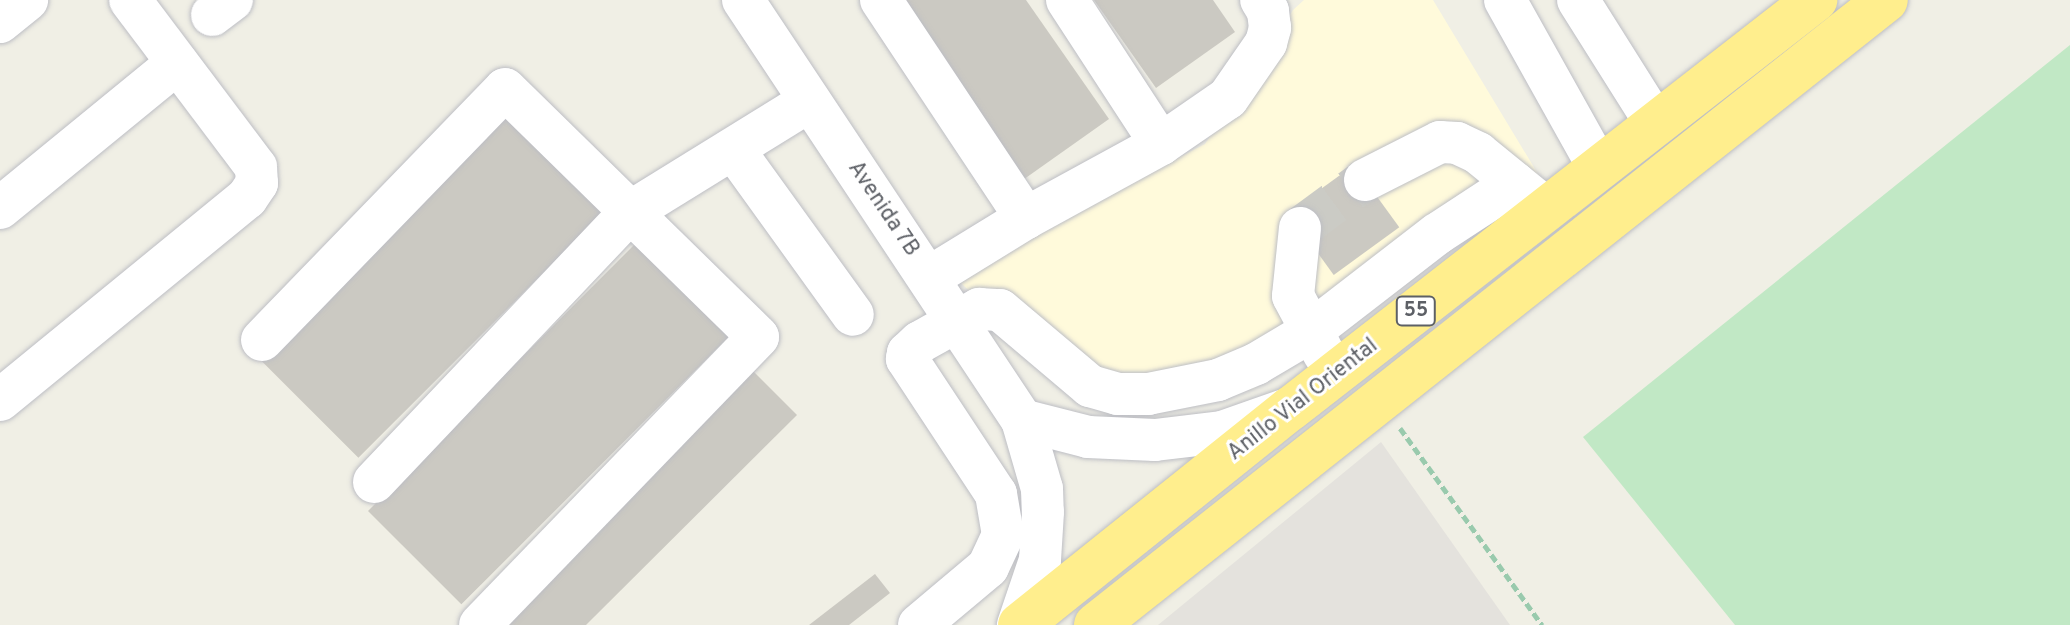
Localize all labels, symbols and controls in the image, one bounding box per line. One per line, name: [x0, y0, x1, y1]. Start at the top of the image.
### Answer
street label: Avenida 7B: [841, 156, 925, 262]
road number: 55: [1394, 295, 1438, 327]
street label: Anillo Vial Oriental: [1222, 333, 1384, 467]

